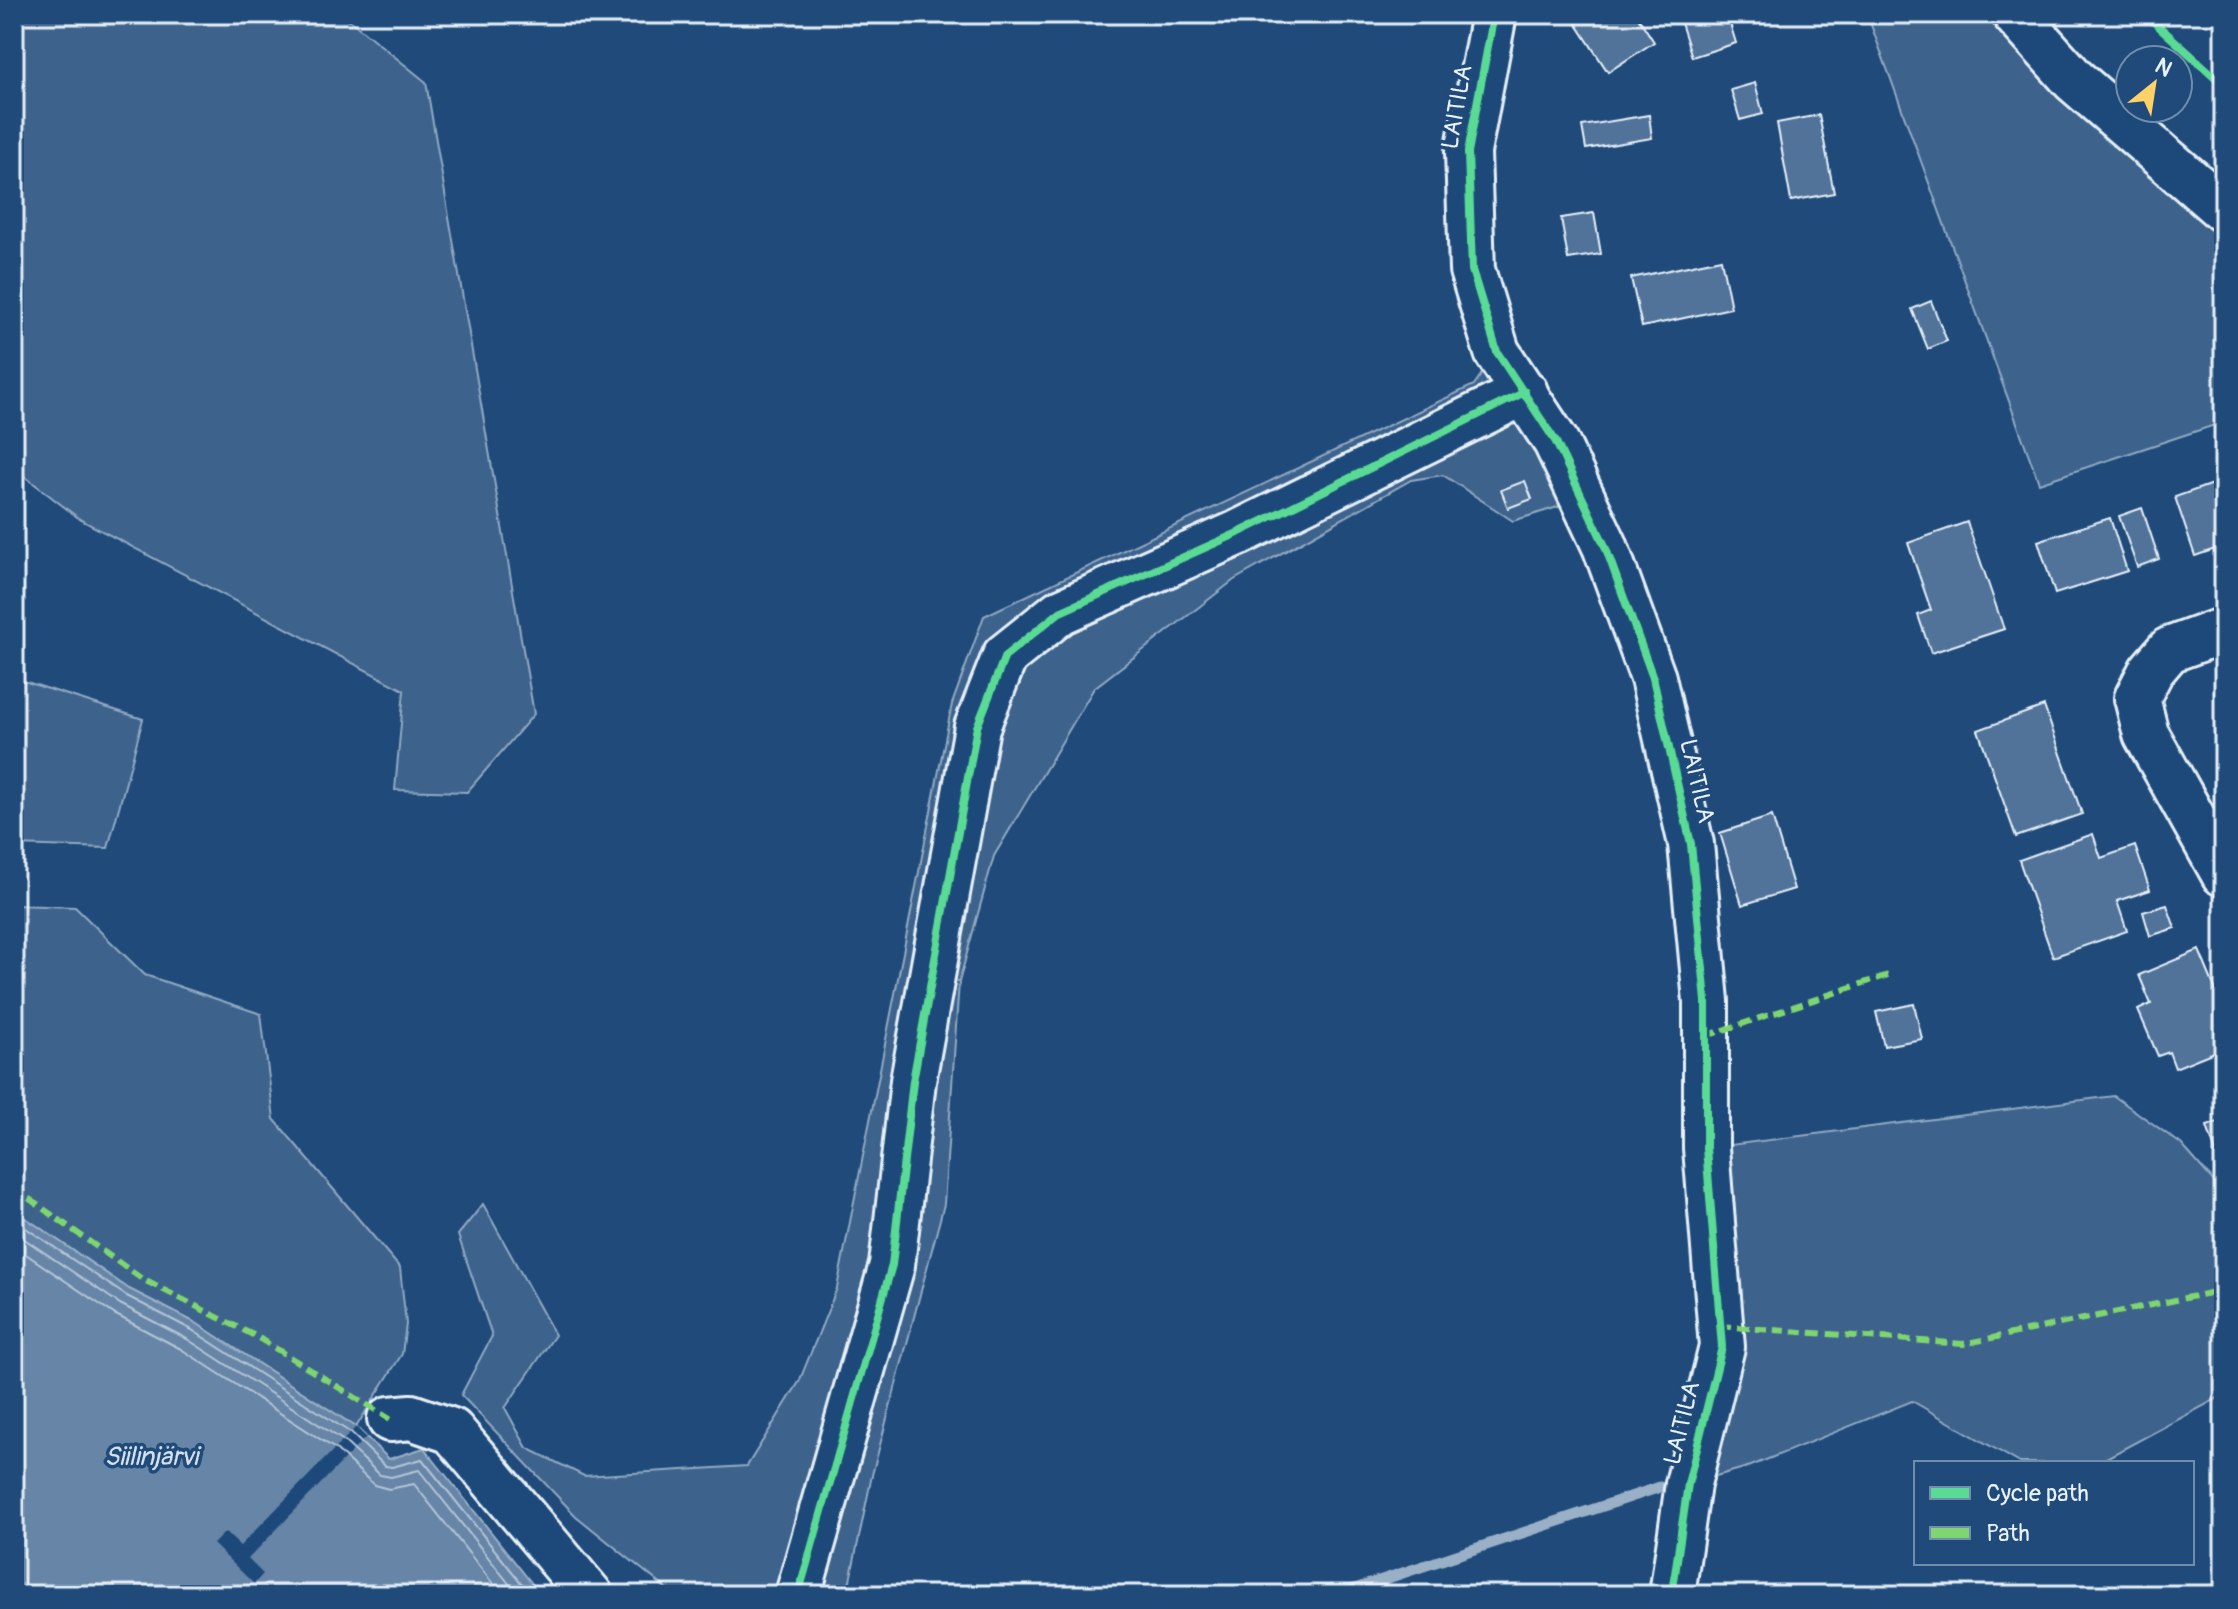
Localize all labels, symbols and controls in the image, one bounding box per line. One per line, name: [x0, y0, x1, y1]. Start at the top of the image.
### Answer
north arrow: [2114, 44, 2194, 124]
text: N: [2150, 52, 2177, 83]
street label: LAITILA: [1435, 63, 1479, 151]
street label: LAITILA: [1673, 736, 1721, 826]
street label: LAITILA: [1658, 1378, 1706, 1468]
water label: Siilinjärvi: [104, 1441, 202, 1473]
legend: [1914, 1461, 2194, 1565]
text: Cycle path: [1986, 1479, 2089, 1508]
text: Path: [1986, 1519, 2030, 1548]

